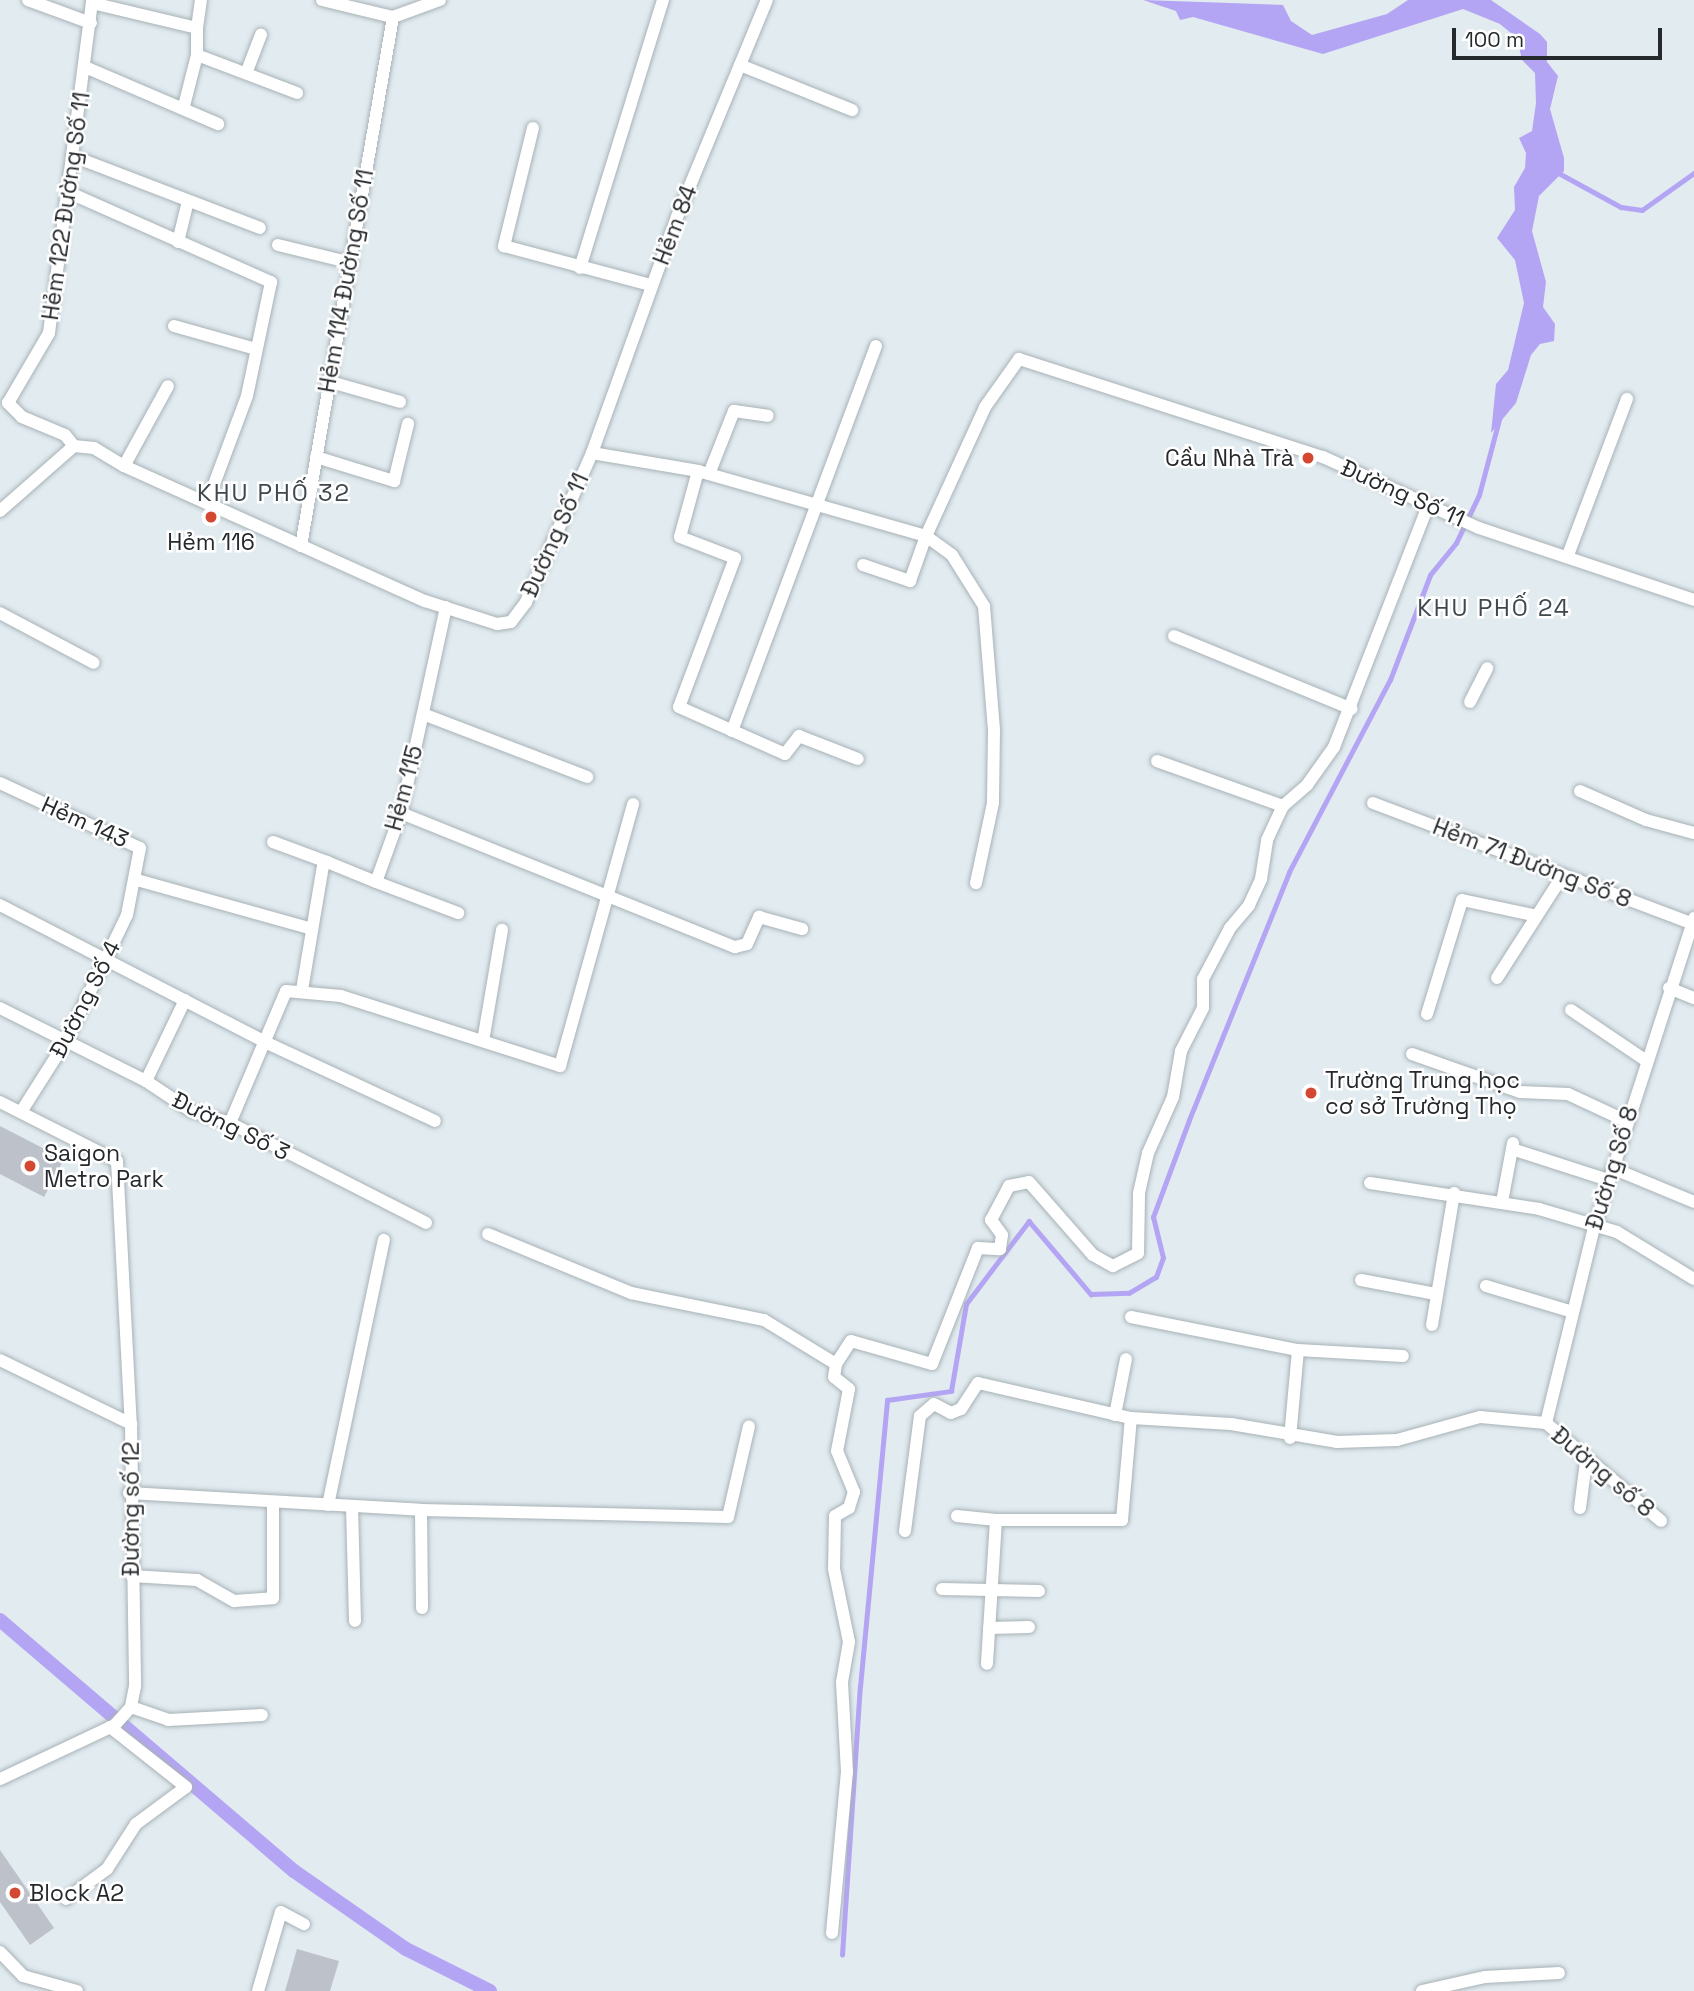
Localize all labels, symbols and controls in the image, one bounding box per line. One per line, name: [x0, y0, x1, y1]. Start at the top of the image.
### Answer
scale bar: [1456, 14, 1666, 58]
text: 100 m: [1465, 26, 1524, 53]
street label: Hẻm 122 Đường Số 11: [36, 90, 96, 322]
street label: Hẻm 114 Đường Số 11: [313, 167, 379, 395]
street label: Hẻm 84: [647, 181, 703, 269]
place label: Cầu Nhà Trà: [1165, 444, 1294, 472]
marker: Cầu Nhà Trà: [1300, 450, 1316, 466]
street label: Đường Số 11: [1337, 453, 1469, 533]
street label: Đường Số 11: [515, 469, 595, 601]
district label: KHU PHỐ 32: [198, 479, 350, 507]
marker: Hẻm 116: [203, 509, 219, 525]
place label: Hẻm 116: [167, 528, 255, 556]
district label: KHU PHỐ 24: [1418, 594, 1570, 622]
street label: Hẻm 115: [379, 742, 429, 834]
street label: Hẻm 143: [37, 791, 133, 853]
street label: Hẻm 71 Đường Số 8: [1429, 812, 1635, 914]
street label: Đường Số 4: [44, 936, 126, 1062]
place label: Trường Trung học cơ sở Trường Thọ: [1325, 1066, 1521, 1120]
marker: Trường Trung học cơ sở Trường Thọ: [1303, 1085, 1319, 1101]
street label: Đường Số 3: [168, 1086, 294, 1166]
street label: Đường Số 8: [1580, 1103, 1644, 1233]
place label: Saigon Metro Park: [44, 1139, 164, 1193]
marker: Saigon Metro Park: [22, 1158, 38, 1174]
street label: Đường số 8: [1546, 1421, 1660, 1523]
street label: Đường số 12: [117, 1442, 145, 1576]
place label: Block A2: [29, 1879, 124, 1907]
marker: Block A2: [7, 1885, 23, 1901]

